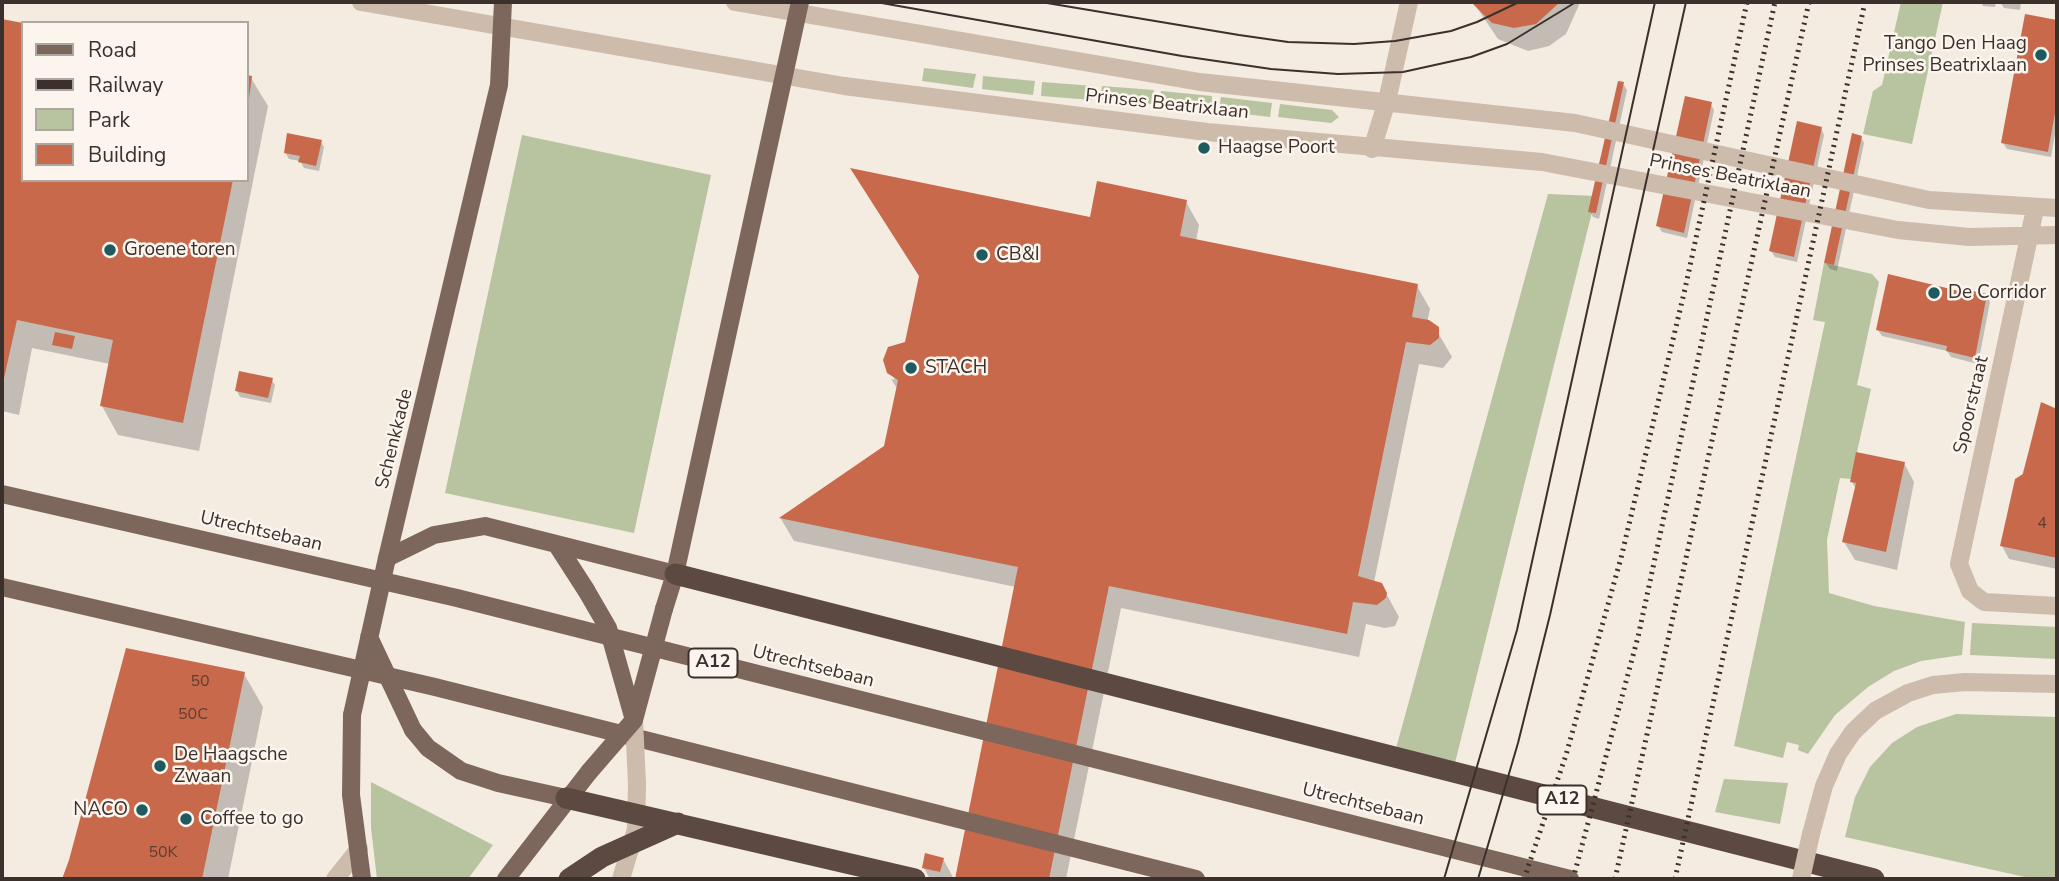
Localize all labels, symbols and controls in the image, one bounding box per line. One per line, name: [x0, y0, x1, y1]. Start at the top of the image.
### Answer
legend: [21, 21, 248, 182]
place label: Tango Den Haag Prinses Beatrixlaan: [1862, 33, 2027, 77]
text: Road: [88, 36, 137, 64]
marker: Tango Den Haag Prinses Beatrixlaan: [2033, 47, 2049, 63]
text: Railway: [88, 71, 163, 99]
street label: Prinses Beatrixlaan: [1084, 85, 1250, 125]
text: Park: [88, 106, 130, 134]
place label: Haagse Poort: [1218, 137, 1335, 159]
marker: Haagse Poort: [1196, 140, 1212, 156]
text: Building: [88, 141, 166, 169]
street label: Prinses Beatrixlaan: [1647, 150, 1813, 204]
place label: Groene toren: [124, 239, 236, 261]
marker: Groene toren: [102, 242, 118, 258]
place label: CB&I: [996, 244, 1040, 266]
marker: CB&I: [974, 247, 990, 263]
place label: De Corridor: [1948, 282, 2046, 304]
marker: De Corridor: [1926, 285, 1942, 301]
street label: Spoorstraat: [1950, 354, 1994, 456]
place label: STACH: [925, 357, 987, 379]
marker: STACH: [903, 360, 919, 376]
street label: Schenkkade: [372, 387, 418, 491]
street label: Utrechtsebaan: [198, 507, 324, 557]
house number: 4: [2037, 514, 2047, 534]
street label: Utrechtsebaan: [750, 641, 876, 693]
road number: A12: [688, 648, 738, 678]
house number: 50: [190, 672, 210, 692]
house number: 50C: [178, 705, 208, 725]
place label: De Haagsche Zwaan: [174, 744, 288, 788]
marker: De Haagsche Zwaan: [152, 758, 168, 774]
street label: Utrechtsebaan: [1300, 779, 1426, 831]
road number: A12: [1538, 786, 1586, 814]
place label: NACO: [73, 799, 128, 821]
marker: NACO: [134, 802, 150, 818]
place label: Coffee to go: [200, 808, 303, 830]
marker: Coffee to go: [178, 811, 194, 827]
house number: 50K: [148, 843, 178, 863]

